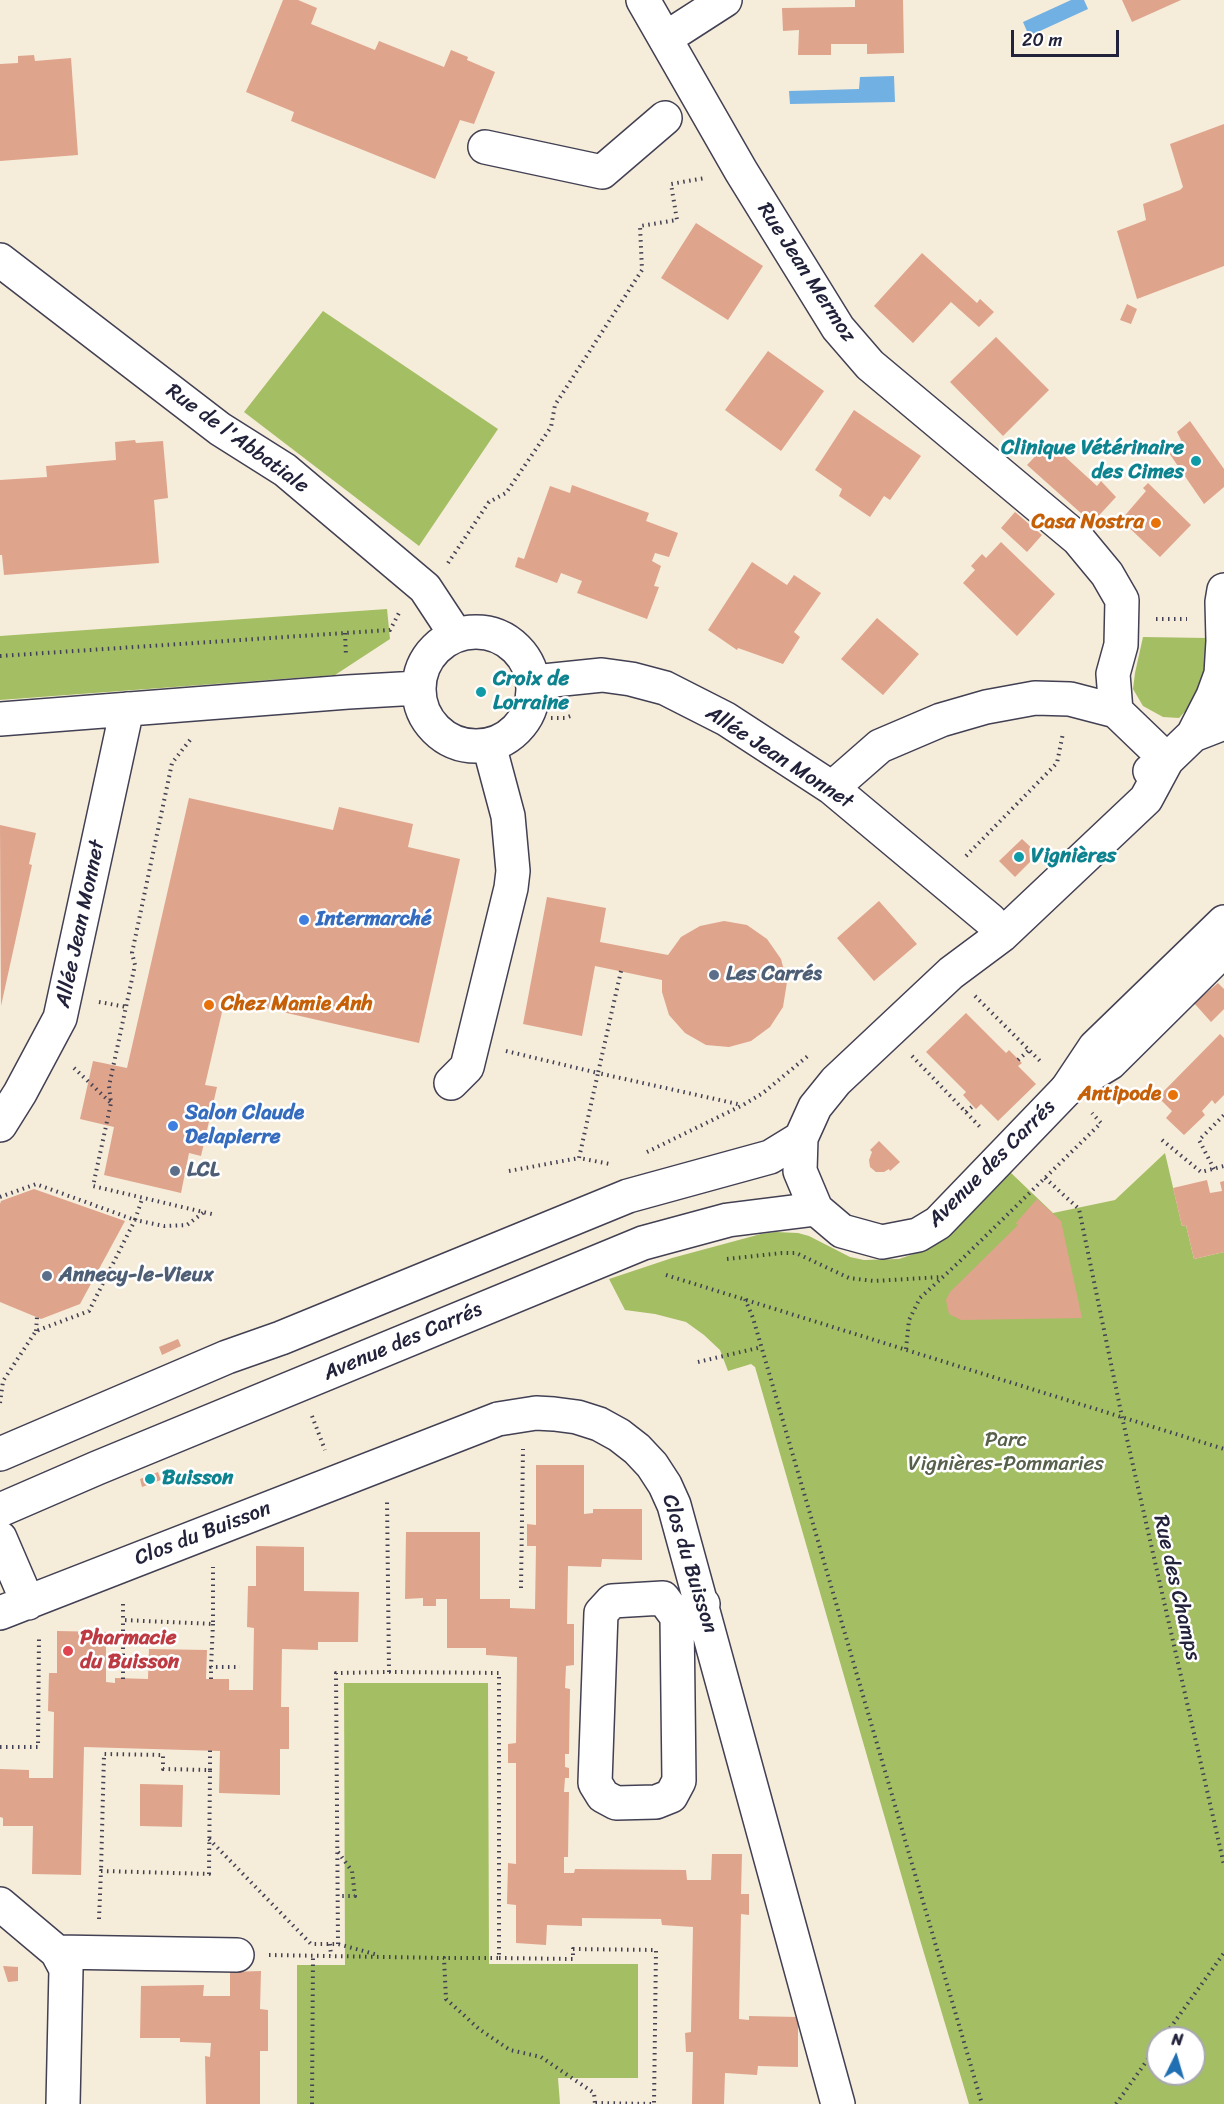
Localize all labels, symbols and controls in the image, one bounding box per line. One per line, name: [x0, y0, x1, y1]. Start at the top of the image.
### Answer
scale bar: [1014, 18, 1122, 56]
text: 20 m: [1022, 24, 1062, 56]
street label: Rue Jean Mermoz: [751, 198, 861, 348]
street label: Rue de l'Abbatiale: [161, 379, 313, 499]
place label: Clinique Vétérinaire des Cimes: [1001, 436, 1184, 486]
marker: Clinique Vétérinaire des Cimes: [1189, 454, 1203, 468]
place label: Casa Nostra: [1031, 510, 1144, 536]
marker: Casa Nostra: [1149, 516, 1163, 530]
place label: Croix de Lorraine: [493, 667, 569, 717]
marker: Croix de Lorraine: [474, 685, 488, 699]
street label: Allée Jean Monnet: [701, 701, 857, 815]
street label: Allée Jean Monnet: [51, 838, 111, 1010]
place label: Vignières: [1031, 844, 1116, 870]
marker: Vignières: [1012, 850, 1026, 864]
place label: Intermarché: [316, 907, 432, 933]
marker: Intermarché: [297, 913, 311, 927]
place label: Les Carrés: [726, 962, 822, 988]
marker: Les Carrés: [707, 968, 721, 982]
place label: Chez Mamie Anh: [221, 992, 373, 1018]
marker: Chez Mamie Anh: [202, 998, 216, 1012]
place label: Antipode: [1078, 1082, 1161, 1108]
marker: Antipode: [1166, 1088, 1180, 1102]
street label: Avenue des Carrés: [923, 1095, 1061, 1233]
place label: Salon Claude Delapierre: [185, 1101, 304, 1151]
marker: Salon Claude Delapierre: [166, 1119, 180, 1133]
place label: LCL: [187, 1158, 220, 1184]
marker: LCL: [168, 1164, 182, 1178]
place label: Annecy-le-Vieux: [59, 1263, 214, 1289]
marker: Annecy-le-Vieux: [40, 1269, 54, 1283]
street label: Avenue des Carrés: [320, 1297, 486, 1387]
park label: Parc Vignières-Pommaries: [908, 1428, 1104, 1478]
place label: Buisson: [162, 1466, 233, 1492]
marker: Buisson: [143, 1472, 157, 1486]
street label: Clos du Buisson: [656, 1491, 722, 1637]
street label: Clos du Buisson: [131, 1496, 275, 1572]
street label: Rue des Champs: [1147, 1513, 1205, 1663]
place label: Pharmacie du Buisson: [80, 1626, 179, 1676]
marker: Pharmacie du Buisson: [61, 1644, 75, 1658]
text: N: [1171, 2025, 1184, 2054]
north arrow: [1146, 2026, 1206, 2086]

